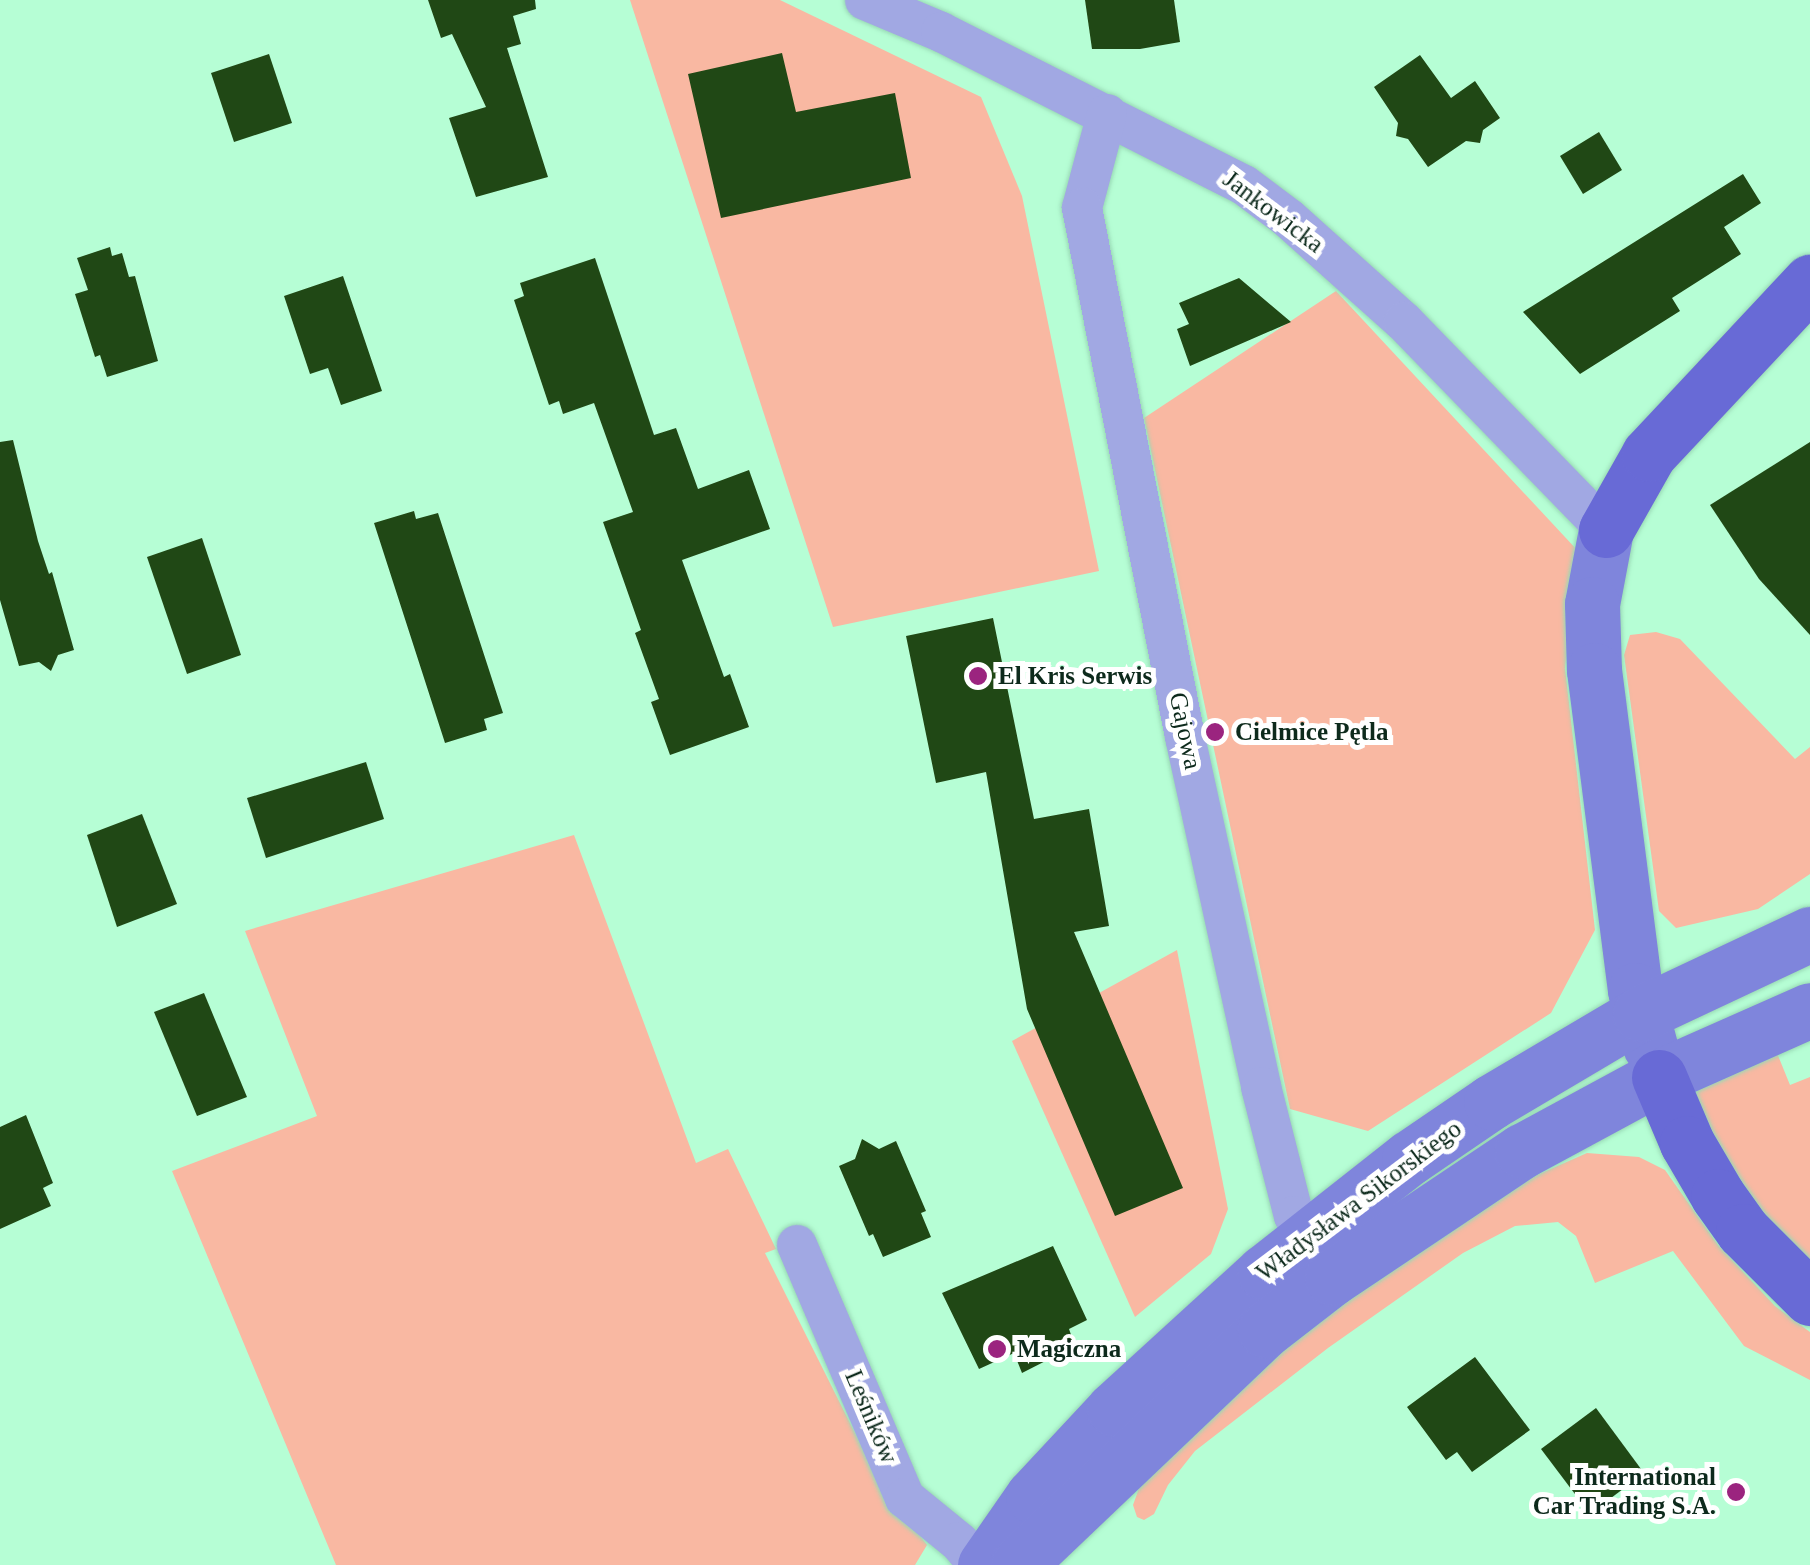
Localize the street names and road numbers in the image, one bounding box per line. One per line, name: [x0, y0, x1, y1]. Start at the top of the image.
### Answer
street label: Jankowicka: [1217, 165, 1329, 259]
street label: Gajowa: [1162, 690, 1208, 772]
street label: Władysława Sikorskiego: [1250, 1114, 1468, 1288]
street label: Leśników: [838, 1366, 904, 1468]

